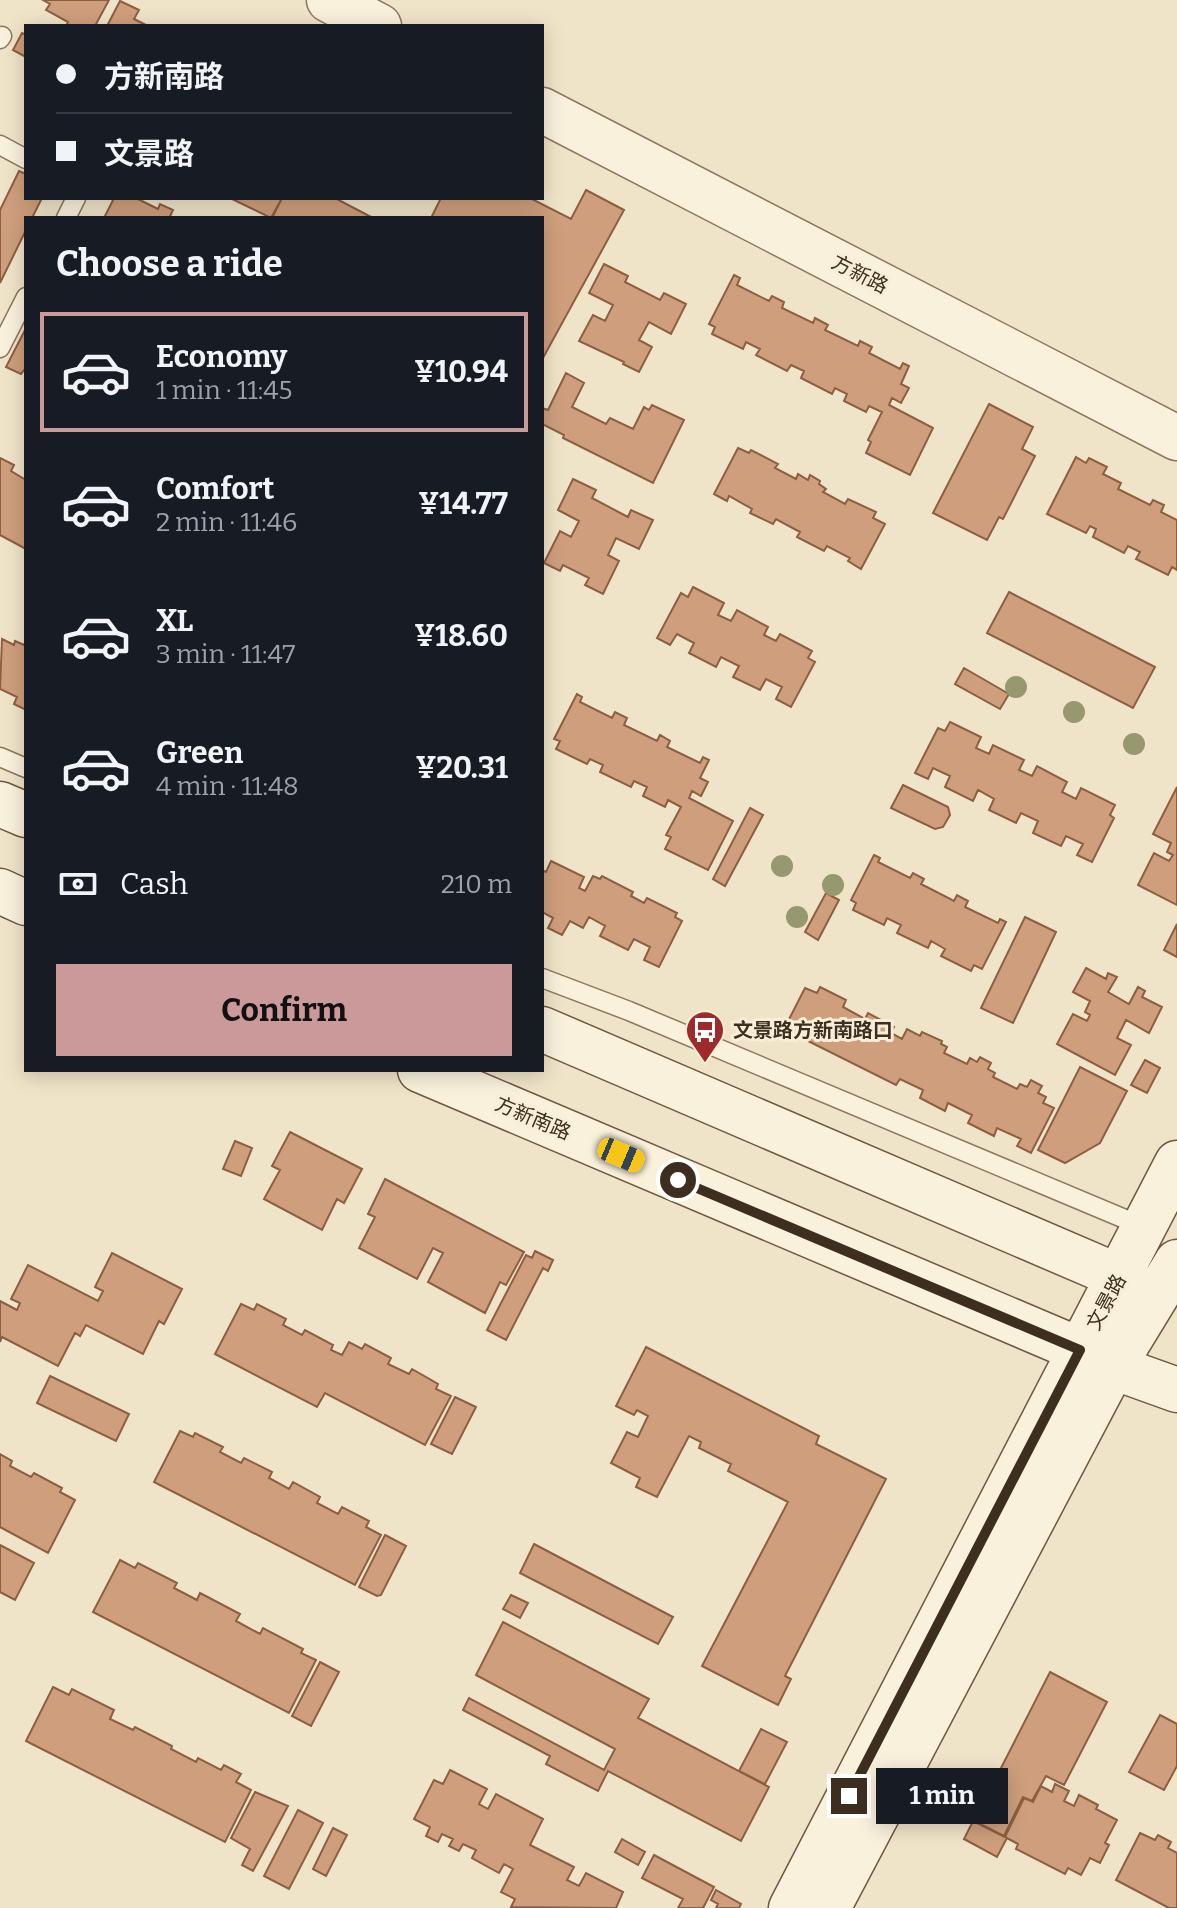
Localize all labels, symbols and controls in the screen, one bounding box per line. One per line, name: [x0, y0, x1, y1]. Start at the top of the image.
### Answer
text: 方新南路: [104, 59, 224, 95]
text: 文景路: [104, 136, 194, 172]
text: Choose a ride: [56, 242, 283, 286]
street label: 方新路: [828, 250, 892, 298]
icon: car: [60, 336, 132, 408]
text: Economy: [156, 339, 287, 375]
text: ¥10.94: [414, 354, 508, 390]
text: 1 min · 11:45: [156, 375, 292, 406]
icon: car: [60, 468, 132, 540]
text: Comfort: [156, 471, 274, 507]
text: ¥14.77: [418, 486, 508, 522]
text: 2 min · 11:46: [156, 507, 297, 538]
icon: car: [60, 600, 132, 672]
text: XL: [156, 603, 193, 639]
text: ¥18.60: [414, 618, 508, 654]
text: 3 min · 11:47: [156, 639, 295, 670]
icon: car: [60, 732, 132, 804]
text: Green: [156, 735, 243, 771]
text: ¥20.31: [415, 750, 508, 786]
text: 4 min · 11:48: [156, 771, 299, 802]
icon: cash: [56, 862, 100, 906]
text: Cash: [120, 866, 188, 902]
text: 210 m: [441, 869, 512, 900]
button: Confirm: [56, 964, 512, 1056]
bus stop icon: 文景路方新南路口: [684, 1009, 726, 1064]
place label: 文景路方新南路口: [733, 1018, 893, 1042]
street label: 方新南路: [491, 1091, 575, 1145]
car: [594, 1135, 648, 1175]
route start: [660, 1162, 696, 1198]
street label: 文景路: [1081, 1270, 1131, 1334]
callout: 1 min: [877, 1768, 1009, 1824]
route end: [831, 1778, 867, 1814]
text: 1 min: [909, 1780, 975, 1811]

